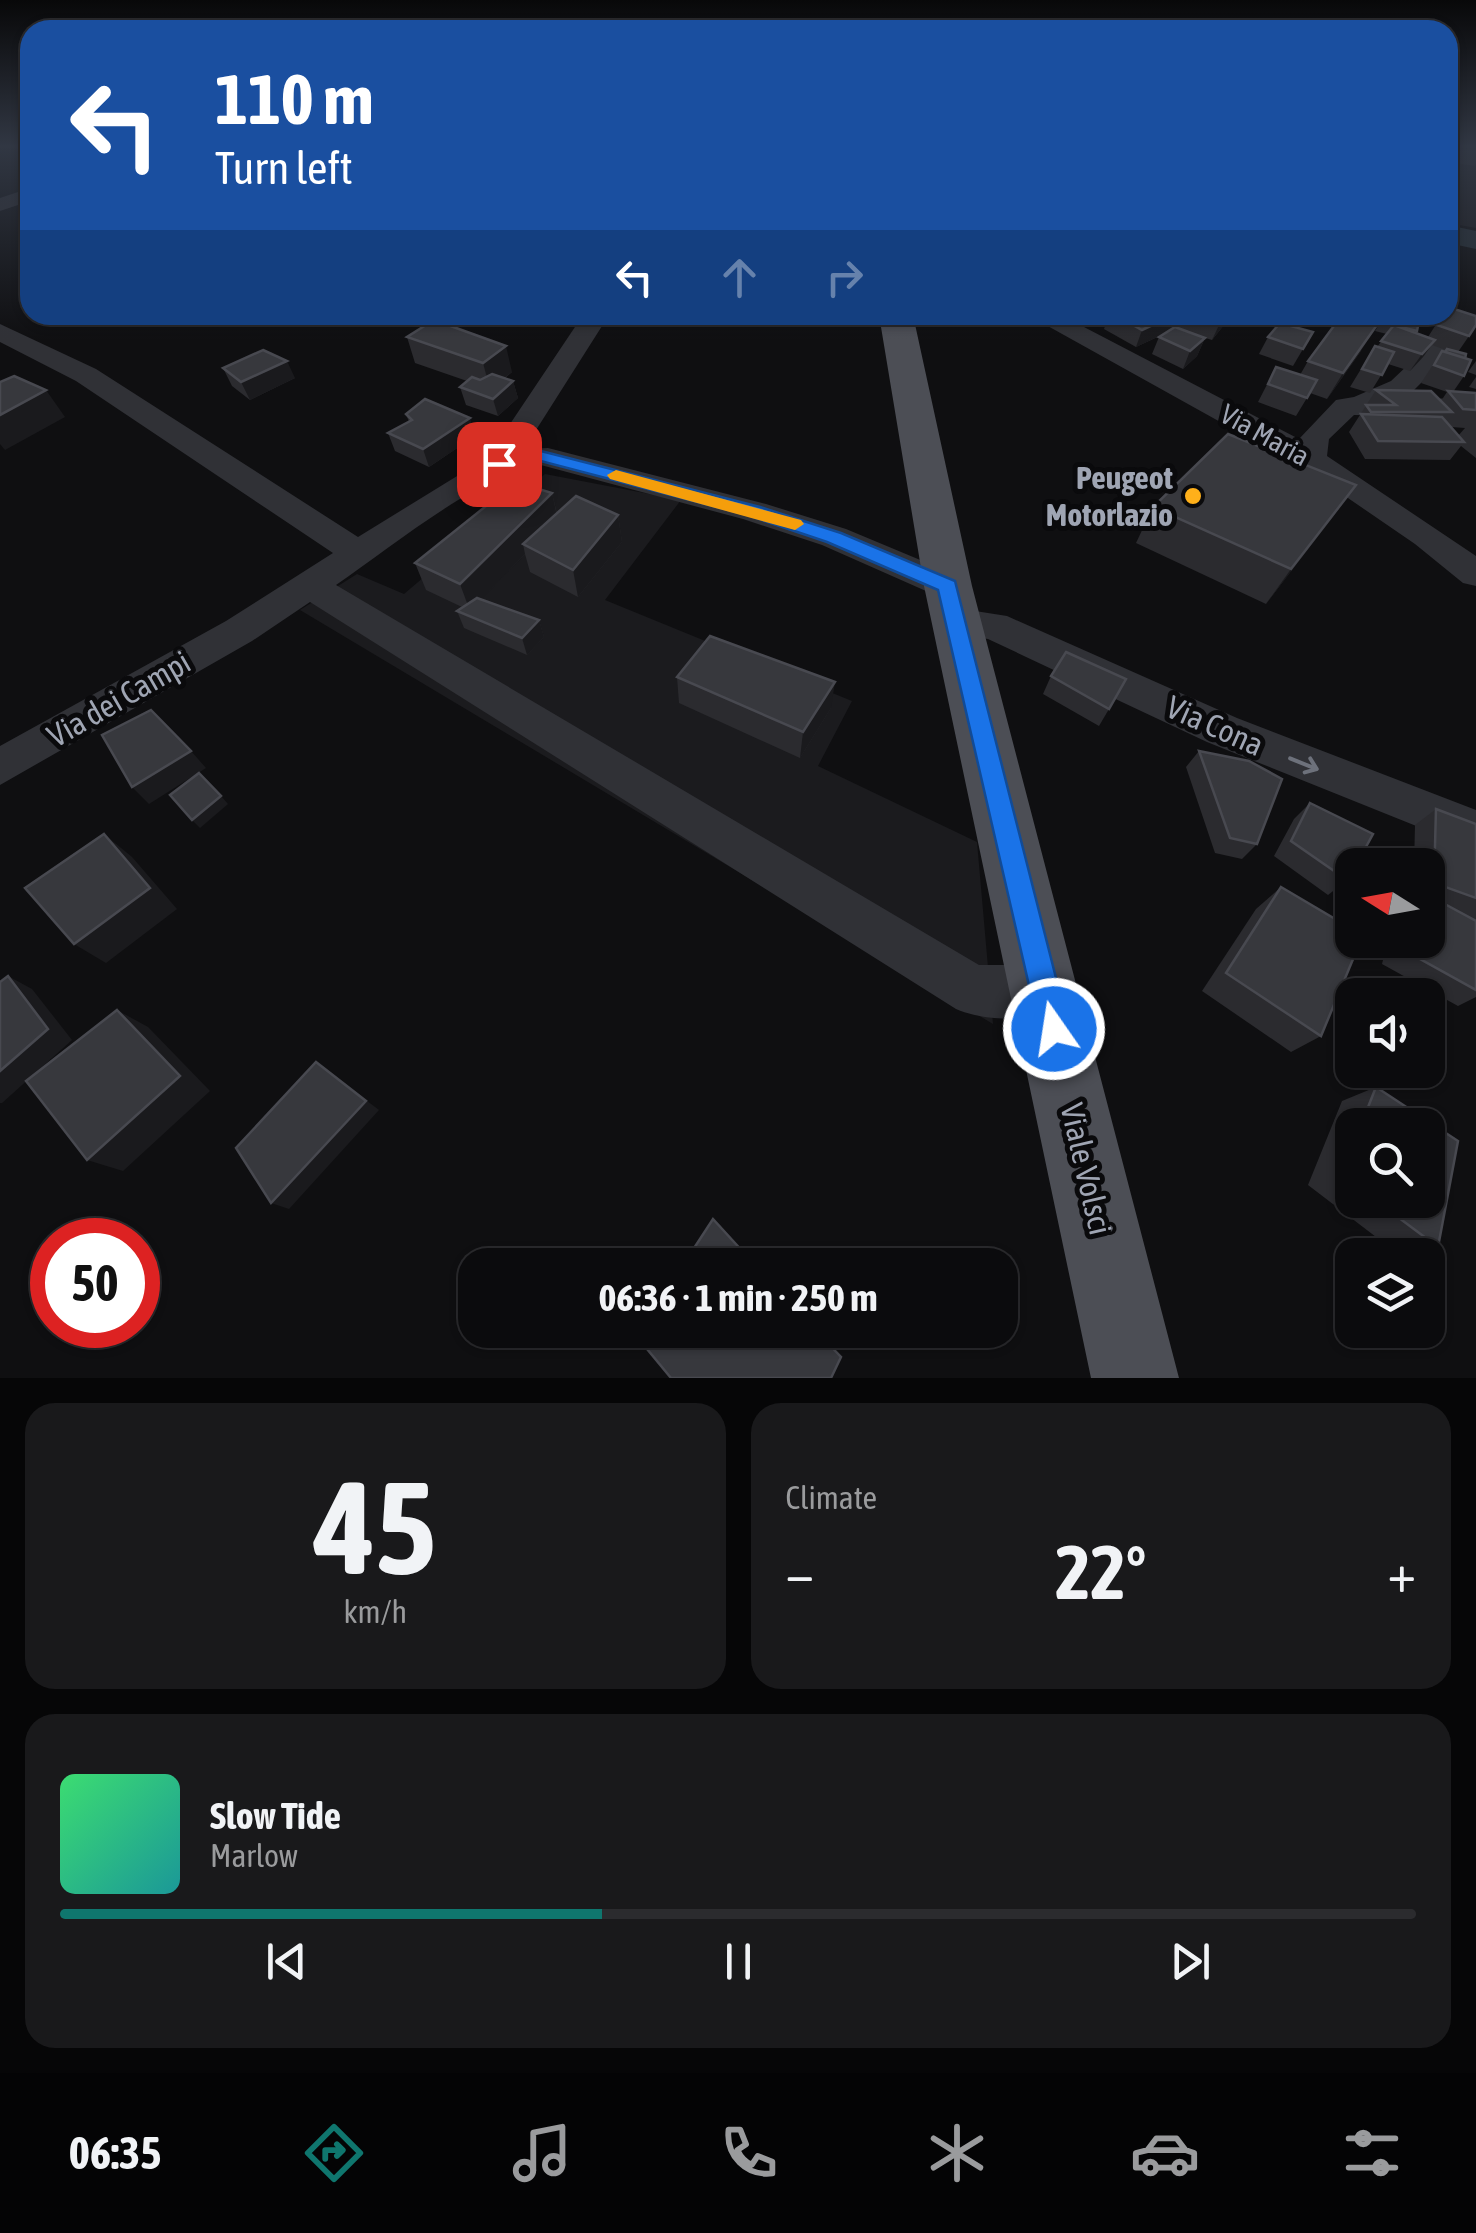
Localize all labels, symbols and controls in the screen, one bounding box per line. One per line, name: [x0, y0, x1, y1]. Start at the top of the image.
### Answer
text: 110 m: [215, 59, 374, 139]
icon: left: [50, 60, 180, 190]
text: Turn left: [215, 142, 353, 194]
icon: left: [607, 250, 662, 305]
icon: ahead: [712, 250, 767, 305]
icon: right: [817, 250, 872, 305]
street label: Via Maria: [1215, 398, 1315, 472]
pin: [457, 422, 542, 507]
icon: arrive: [472, 437, 527, 492]
place label: Peugeot Motorlazio: [1046, 459, 1174, 533]
marker: Peugeot Motorlazio: [1182, 485, 1204, 507]
street label: Via dei Campi: [41, 643, 197, 754]
street label: Via Cona: [1161, 688, 1269, 763]
one-way arrow: [1288, 757, 1319, 775]
north arrow: [1335, 848, 1445, 958]
map controls: [1335, 848, 1445, 1348]
position arrow: [1002, 977, 1106, 1081]
button: sound: [1335, 978, 1445, 1088]
street label: Viale Volsci: [1053, 1100, 1120, 1238]
button: search: [1335, 1108, 1445, 1218]
speed limit sign: 50: [30, 1218, 160, 1348]
button: layers: [1335, 1238, 1445, 1348]
text: 06:36 · 1 min · 250 m: [598, 1276, 878, 1319]
text: 45: [314, 1453, 436, 1602]
text: Climate: [786, 1479, 877, 1516]
text: 22°: [1055, 1529, 1146, 1615]
text: −: [786, 1541, 814, 1604]
text: +: [1387, 1541, 1416, 1604]
text: km/h: [344, 1593, 407, 1630]
text: Slow Tide: [210, 1794, 341, 1837]
text: Marlow: [210, 1837, 298, 1874]
icon: previous: [259, 1934, 314, 1989]
icon: pause: [711, 1934, 766, 1989]
icon: next: [1163, 1934, 1218, 1989]
icon: directions: [299, 2118, 369, 2188]
icon: music: [507, 2118, 577, 2188]
icon: phone: [714, 2118, 784, 2188]
icon: climate: [922, 2118, 992, 2188]
icon: car: [1130, 2118, 1200, 2188]
icon: filters: [1337, 2118, 1407, 2188]
text: 06:35: [69, 2127, 161, 2179]

